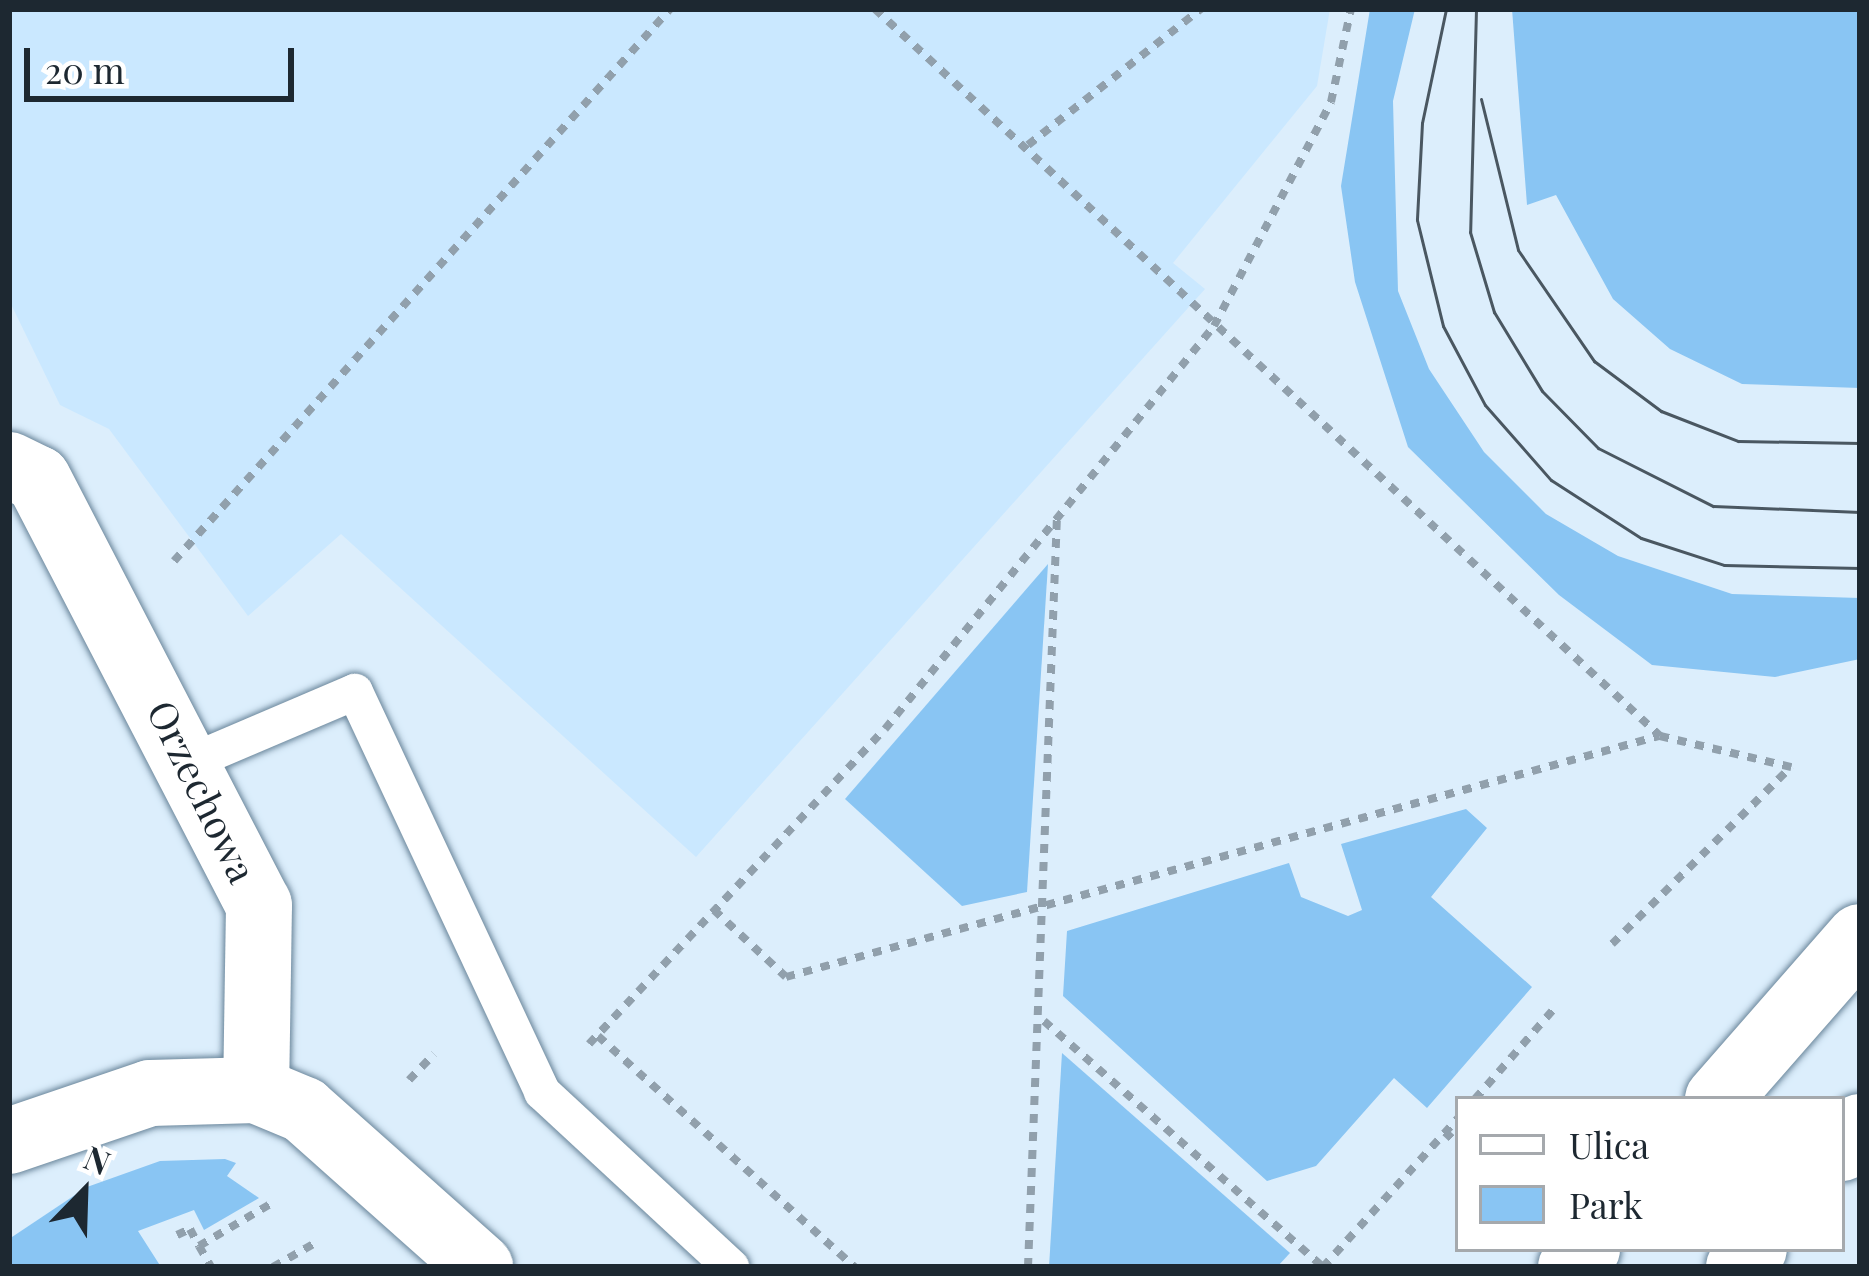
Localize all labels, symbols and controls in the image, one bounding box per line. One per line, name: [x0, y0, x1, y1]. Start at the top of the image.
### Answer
scale bar: [30, 24, 300, 98]
text: 20 m: [45, 45, 125, 93]
street label: Orzechowa: [139, 692, 267, 890]
legend: [1455, 1096, 1845, 1252]
text: Ulica: [1569, 1120, 1649, 1168]
north arrow: [24, 1132, 144, 1252]
text: N: [78, 1134, 118, 1184]
text: Park: [1569, 1180, 1643, 1228]

